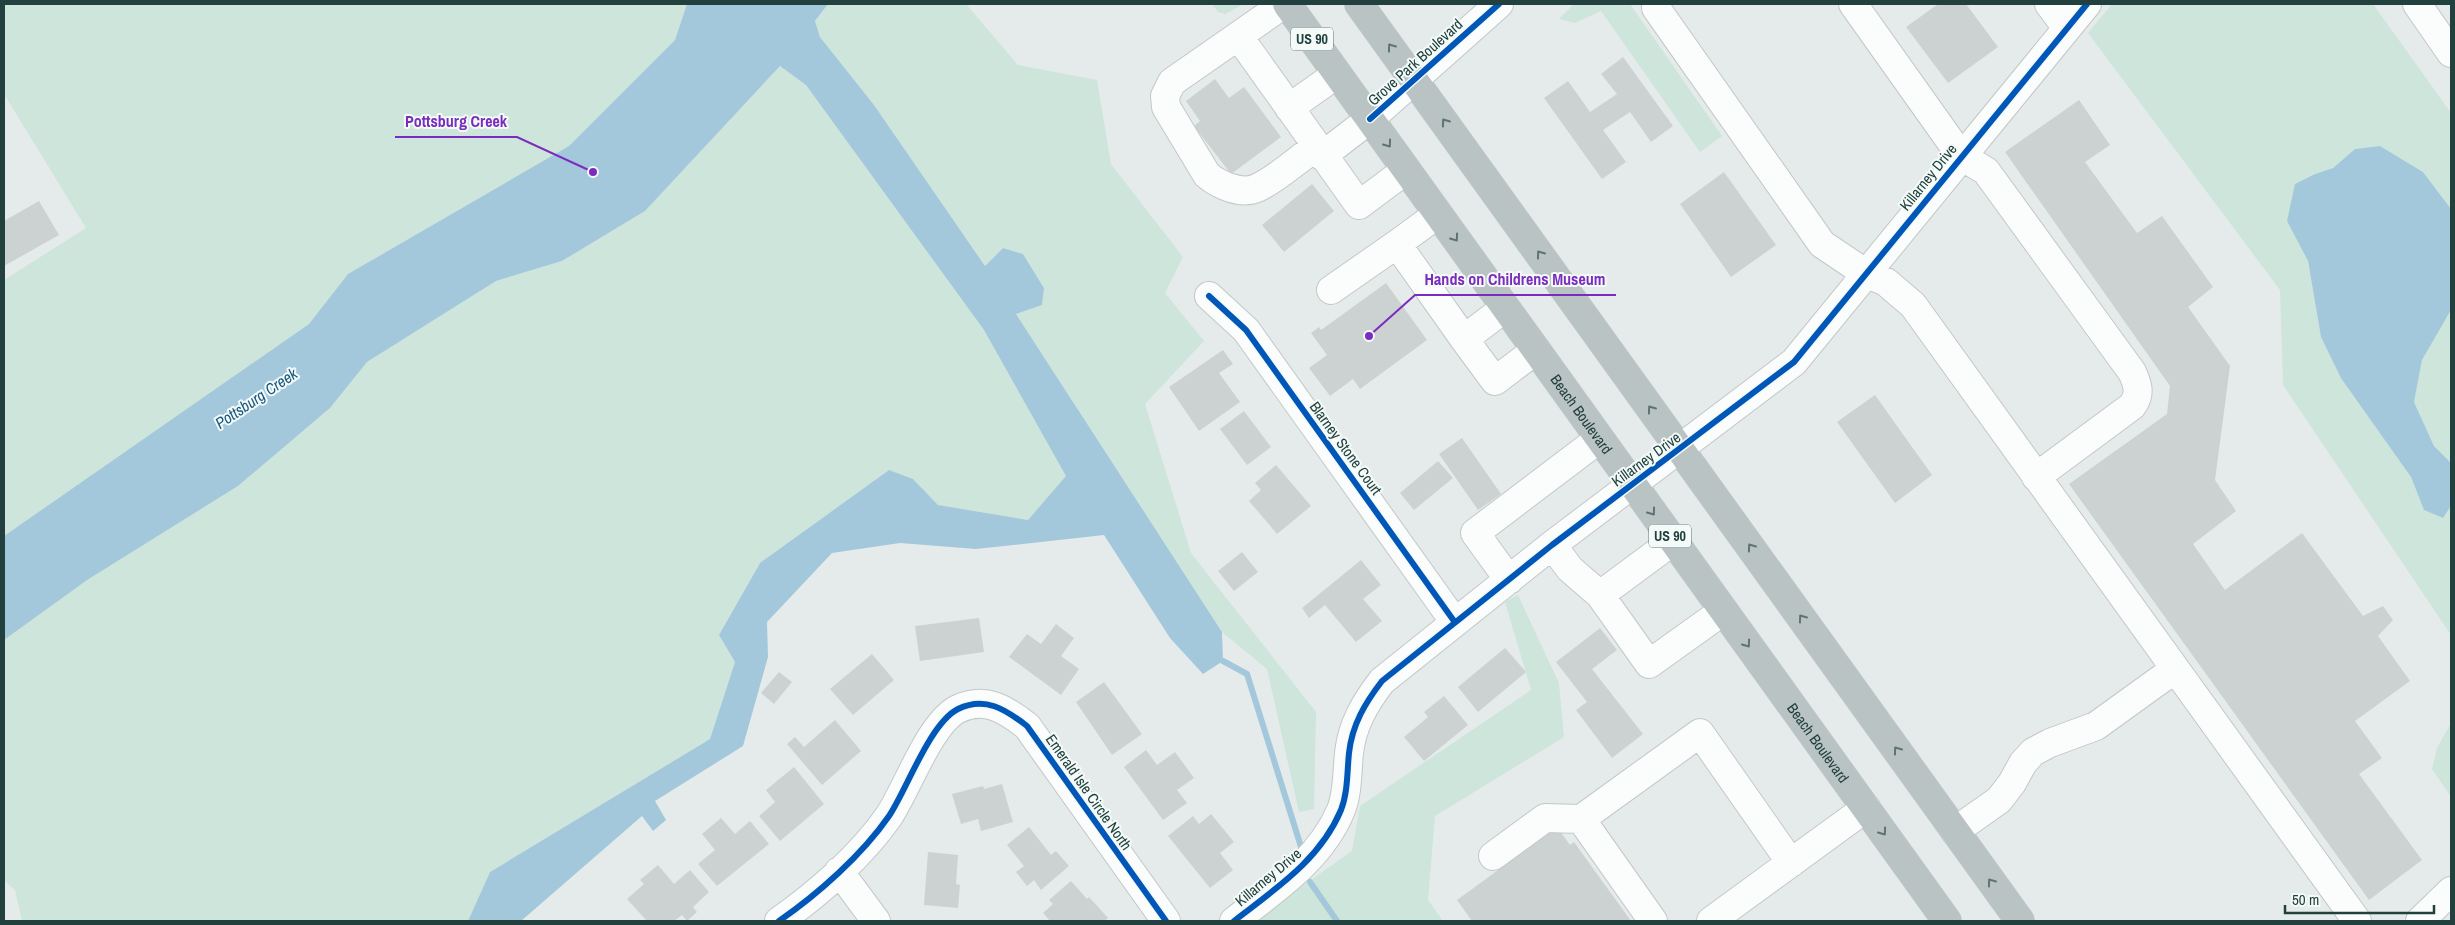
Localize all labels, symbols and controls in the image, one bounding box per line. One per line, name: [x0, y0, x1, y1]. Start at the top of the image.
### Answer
street label: Grove Park Boulevard: [1363, 14, 1467, 110]
road number: US 90: [1291, 28, 1333, 50]
one-way arrow: [1388, 43, 1397, 53]
callout: Pottsburg Creek: [395, 106, 517, 137]
text: Pottsburg Creek: [405, 110, 508, 132]
one-way arrow: [1442, 118, 1451, 128]
one-way arrow: [1382, 138, 1391, 148]
street label: Killarney Drive: [1894, 139, 1962, 215]
one-way arrow: [1449, 232, 1458, 242]
one-way arrow: [1537, 250, 1546, 260]
callout: Hands on Childrens Museum: [1415, 264, 1616, 295]
text: Hands on Childrens Museum: [1425, 268, 1605, 290]
water label: Pottsburg Creek: [211, 362, 302, 434]
street label: Beach Boulevard: [1546, 370, 1618, 458]
street label: Blarney Stone Court: [1305, 397, 1387, 499]
one-way arrow: [1648, 405, 1657, 415]
street label: Killarney Drive: [1607, 427, 1685, 491]
one-way arrow: [1646, 506, 1655, 516]
road number: US 90: [1649, 524, 1691, 548]
one-way arrow: [1748, 543, 1757, 553]
one-way arrow: [1799, 615, 1807, 624]
one-way arrow: [1741, 638, 1750, 648]
street label: Beach Boulevard: [1783, 698, 1854, 787]
street label: Emerald Isle Circle North: [1041, 730, 1137, 854]
one-way arrow: [1894, 747, 1902, 756]
one-way arrow: [1877, 826, 1886, 836]
street label: Killarney Drive: [1230, 843, 1306, 911]
one-way arrow: [1988, 878, 1997, 887]
scale bar: [2285, 882, 2434, 914]
text: 50 m: [2292, 889, 2319, 910]

